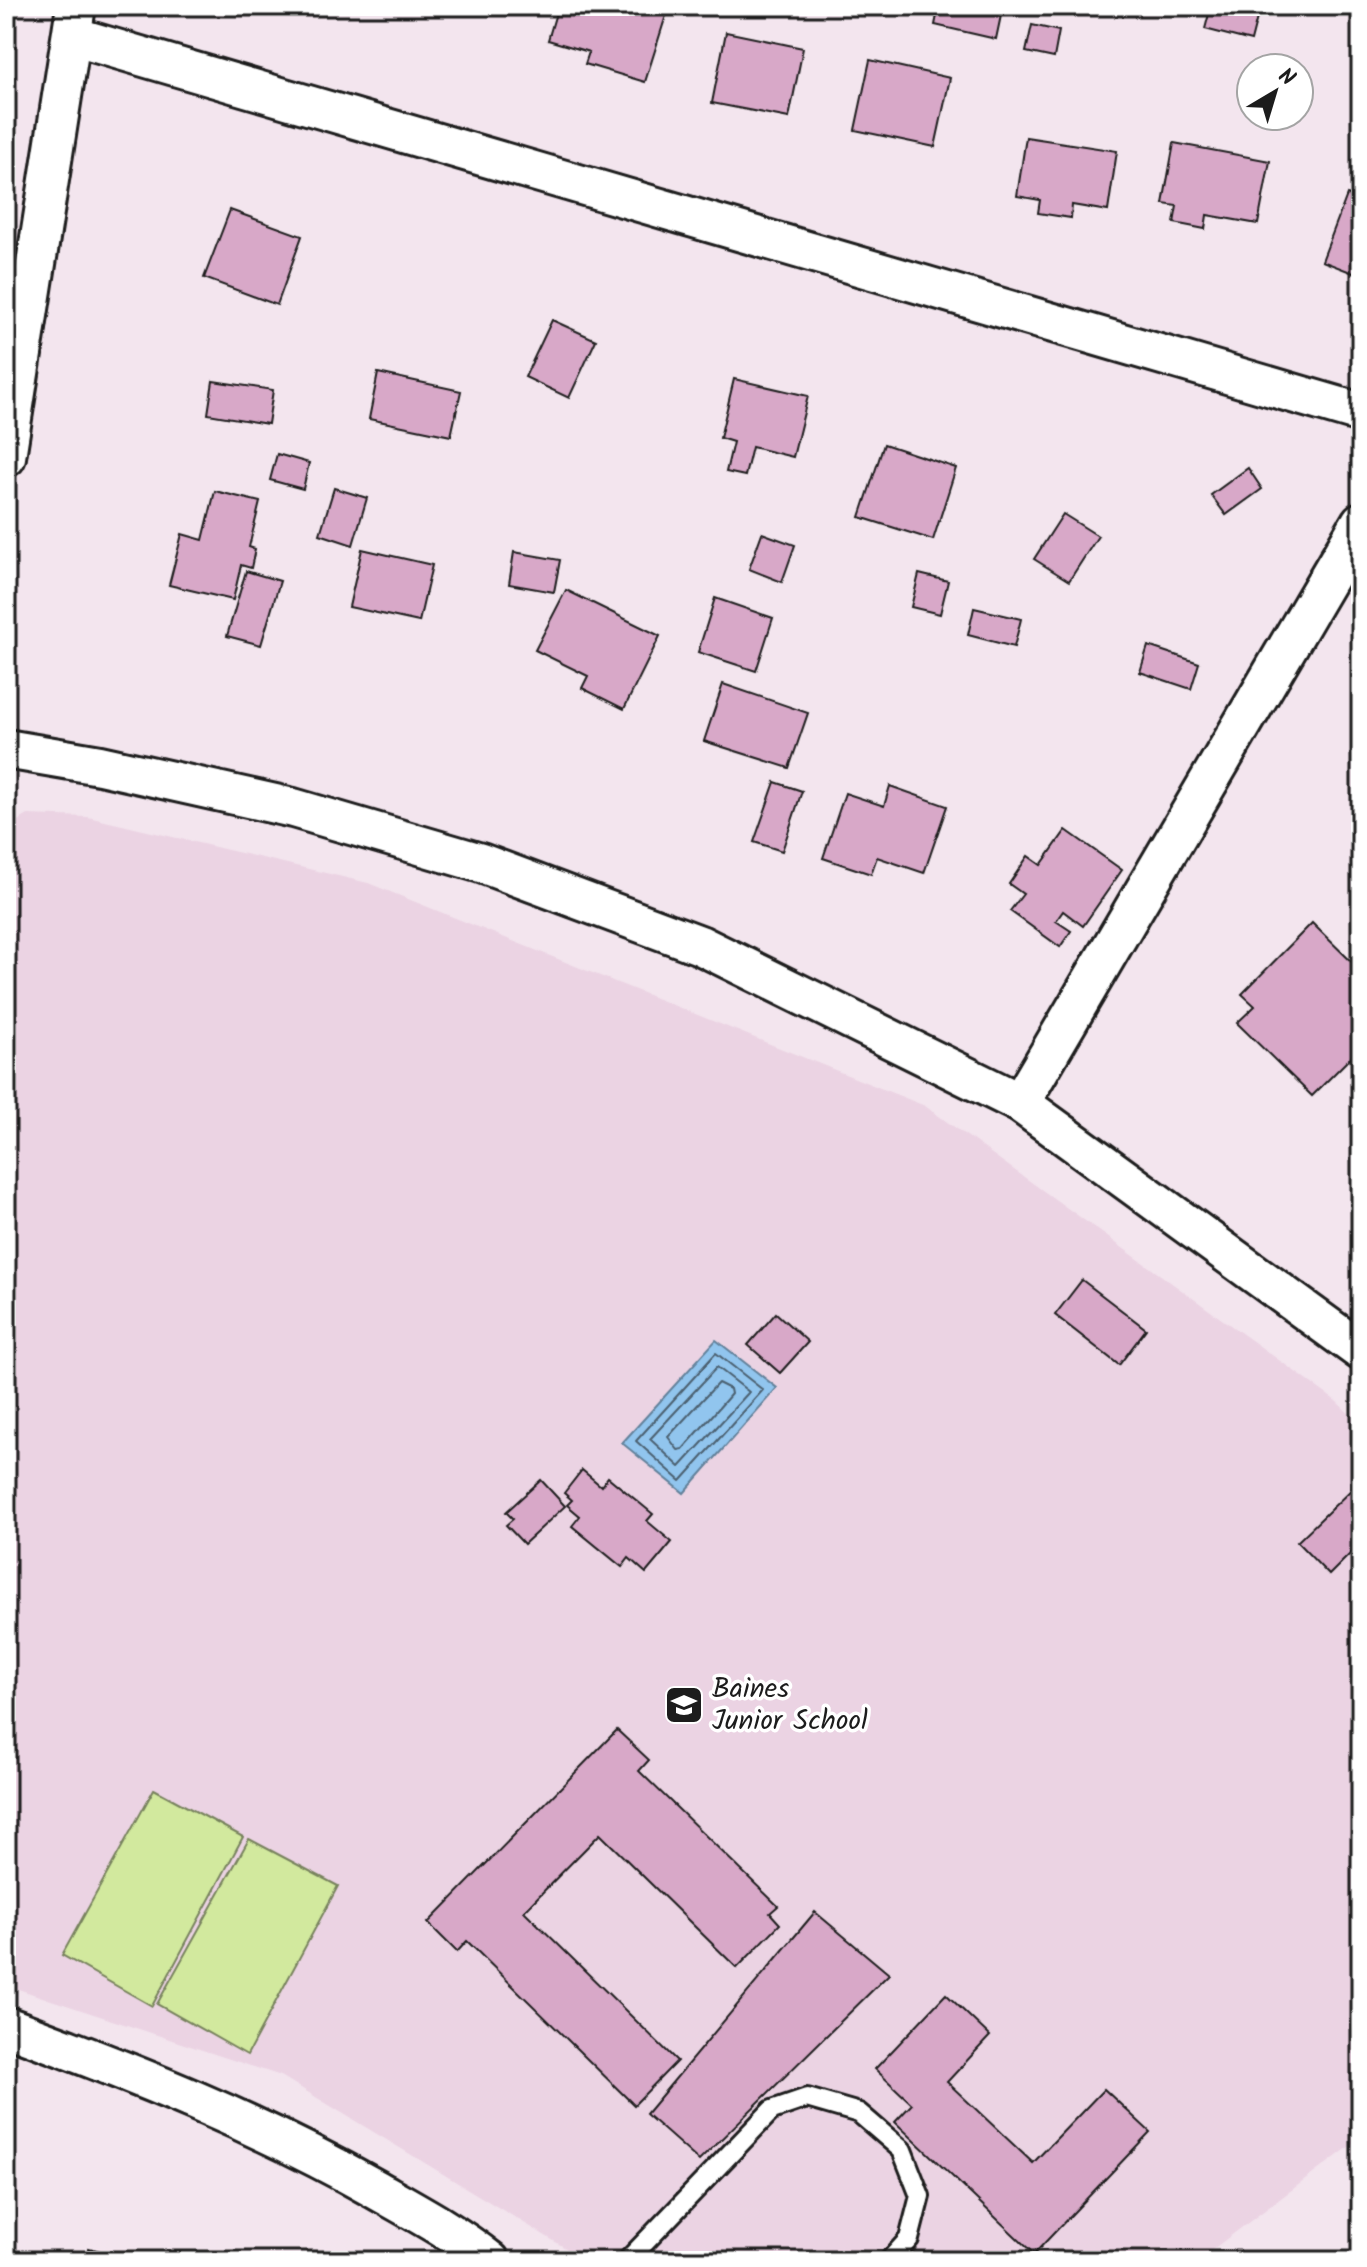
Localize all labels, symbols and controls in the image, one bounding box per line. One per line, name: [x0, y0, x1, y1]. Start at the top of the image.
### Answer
north arrow: [1235, 52, 1315, 132]
text: N: [1270, 60, 1302, 96]
place label: Baines Junior School: [712, 1667, 868, 1744]
school or university icon: Baines Junior School: [663, 1684, 705, 1726]

